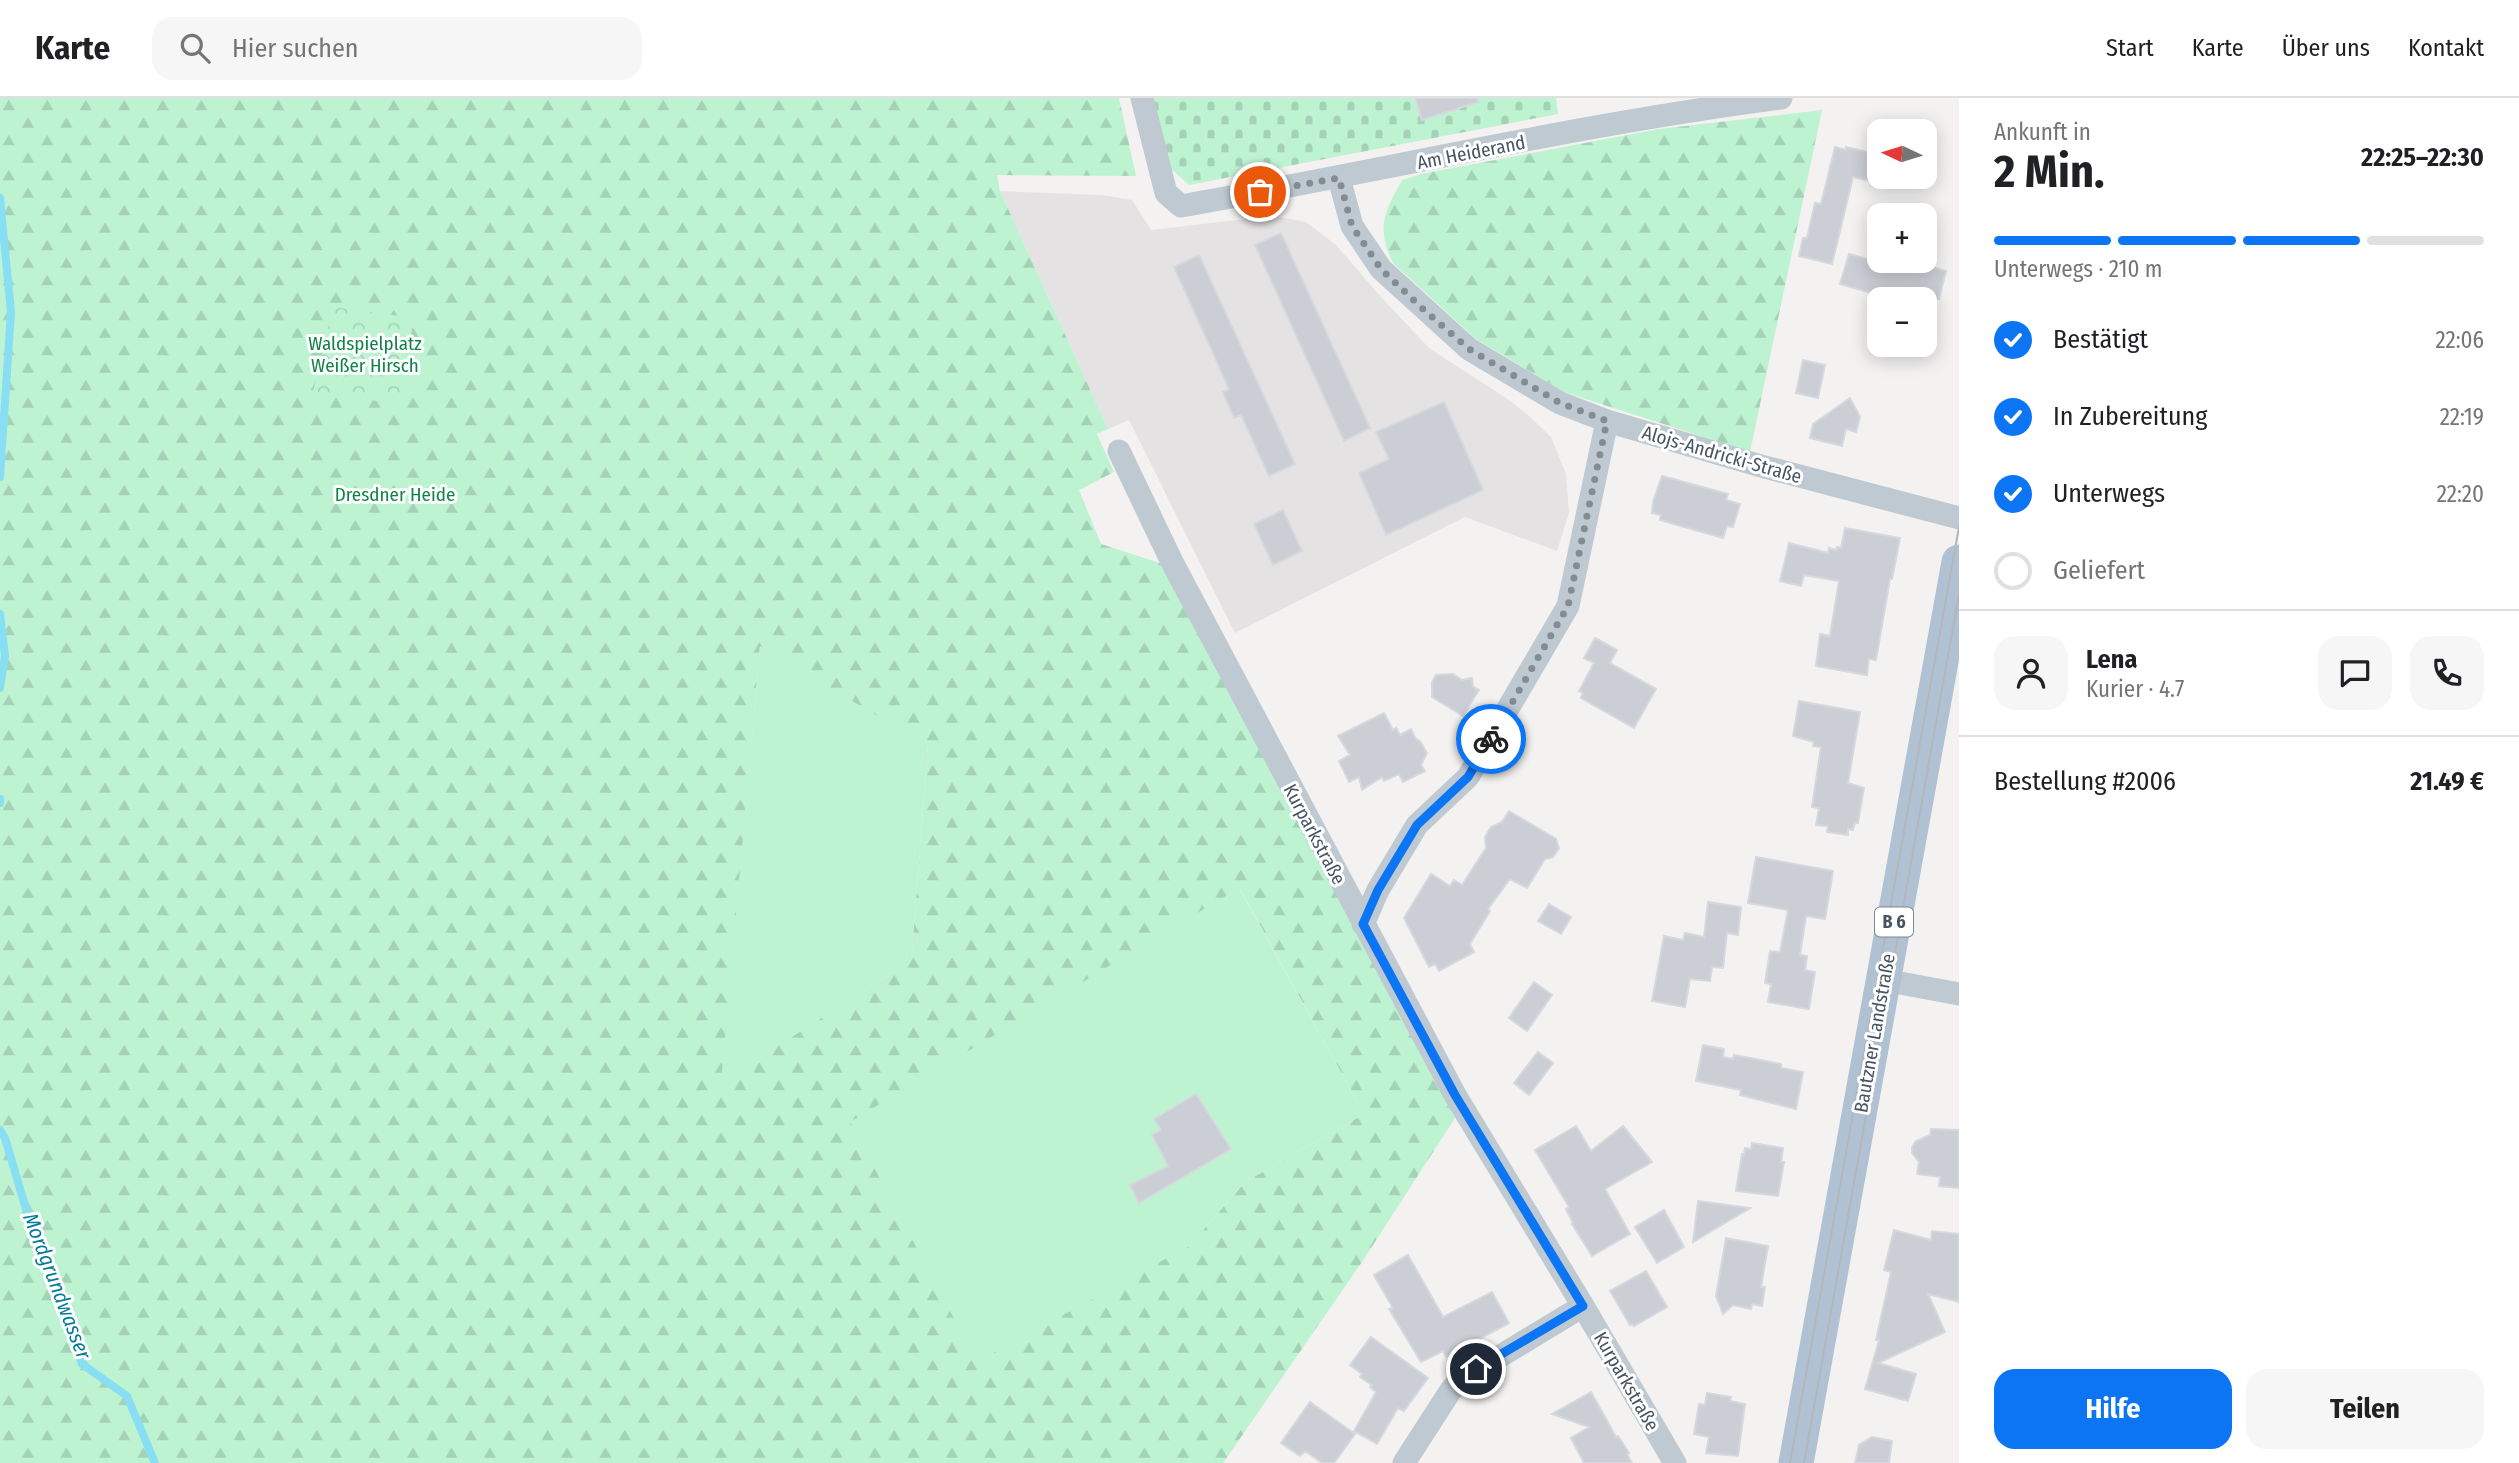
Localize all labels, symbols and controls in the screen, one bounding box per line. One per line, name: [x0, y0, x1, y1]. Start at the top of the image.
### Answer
search box: [152, 17, 642, 80]
text: Karte: [35, 28, 110, 68]
icon: search: [176, 29, 214, 67]
text: Hier suchen: [232, 33, 359, 64]
text: Start: [2106, 34, 2154, 62]
text: Karte: [2192, 34, 2244, 62]
text: Über uns: [2282, 34, 2370, 62]
text: Kontakt: [2408, 34, 2484, 62]
text: Ankunft in: [1994, 118, 2091, 146]
north arrow: [1867, 119, 1937, 189]
map controls: [1867, 119, 1937, 357]
street label: Am Heiderand: [1415, 131, 1527, 174]
text: 22:25–22:30: [2361, 142, 2484, 173]
text: 2 Min.: [1994, 144, 2105, 199]
pin: [1230, 162, 1290, 222]
icon: bag: [1241, 173, 1279, 211]
button: +: [1867, 203, 1937, 273]
text: Unterwegs · 210 m: [1994, 255, 2162, 283]
button: −: [1867, 287, 1937, 357]
icon: check: [1994, 321, 2032, 359]
text: Bestätigt: [2053, 324, 2148, 355]
text: 22:06: [2435, 326, 2484, 354]
park label: Waldspielplatz Weißer Hirsch: [308, 332, 422, 377]
icon: check: [1994, 398, 2032, 436]
text: In Zubereitung: [2053, 401, 2207, 432]
text: 22:19: [2440, 403, 2484, 431]
street label: Alojs-Andricki-Straße: [1640, 421, 1804, 488]
icon: check: [1994, 475, 2032, 513]
text: Unterwegs: [2053, 478, 2165, 509]
text: 22:20: [2437, 480, 2484, 508]
park label: Dresdner Heide: [335, 483, 455, 506]
text: Geliefert: [2053, 555, 2145, 586]
button: person: [1994, 636, 2068, 710]
button: chat: [2318, 636, 2392, 710]
button: phone: [2410, 636, 2484, 710]
text: Lena: [2086, 644, 2137, 675]
text: Kurier · 4.7: [2086, 675, 2184, 703]
courier: [1456, 704, 1526, 774]
icon: bike: [1472, 720, 1510, 758]
text: Bestellung #2006: [1994, 766, 2176, 797]
text: 21.49 €: [2410, 766, 2484, 797]
street label: Kurparkstraße: [1279, 780, 1351, 888]
road number: B 6: [1875, 908, 1913, 936]
street label: Bautzner Landstraße: [1849, 952, 1900, 1114]
water label: Mordgrundwasser: [17, 1209, 97, 1363]
street label: Kurparkstraße: [1589, 1328, 1664, 1435]
pin: [1446, 1339, 1506, 1399]
icon: home: [1457, 1350, 1495, 1388]
button: Hilfe: [1994, 1369, 2232, 1449]
button: Teilen: [2246, 1369, 2484, 1449]

